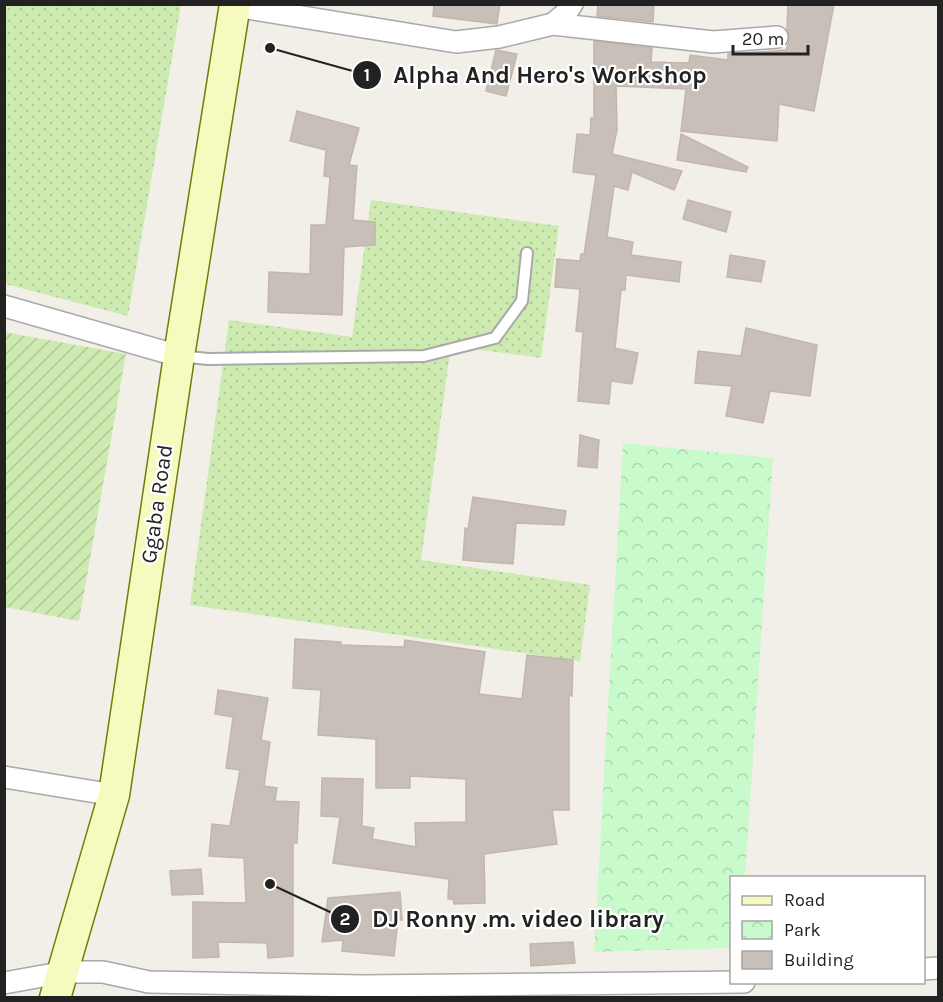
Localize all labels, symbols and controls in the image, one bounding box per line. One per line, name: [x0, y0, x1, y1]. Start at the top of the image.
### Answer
scale bar: [733, 18, 808, 56]
text: 20 m: [742, 28, 784, 50]
callout: Alpha And Hero's Workshop: [352, 54, 719, 96]
text: Alpha And Hero's Workshop: [393, 61, 707, 89]
text: 1: [364, 64, 370, 86]
street label: Ggaba Road: [136, 443, 178, 565]
legend: [730, 876, 925, 984]
text: Road: [784, 889, 825, 911]
callout: DJ Ronny .m. video library: [330, 898, 675, 940]
text: DJ Ronny .m. video library: [372, 905, 664, 933]
text: 2: [340, 908, 350, 930]
text: Park: [784, 919, 821, 941]
text: Building: [784, 949, 854, 971]

